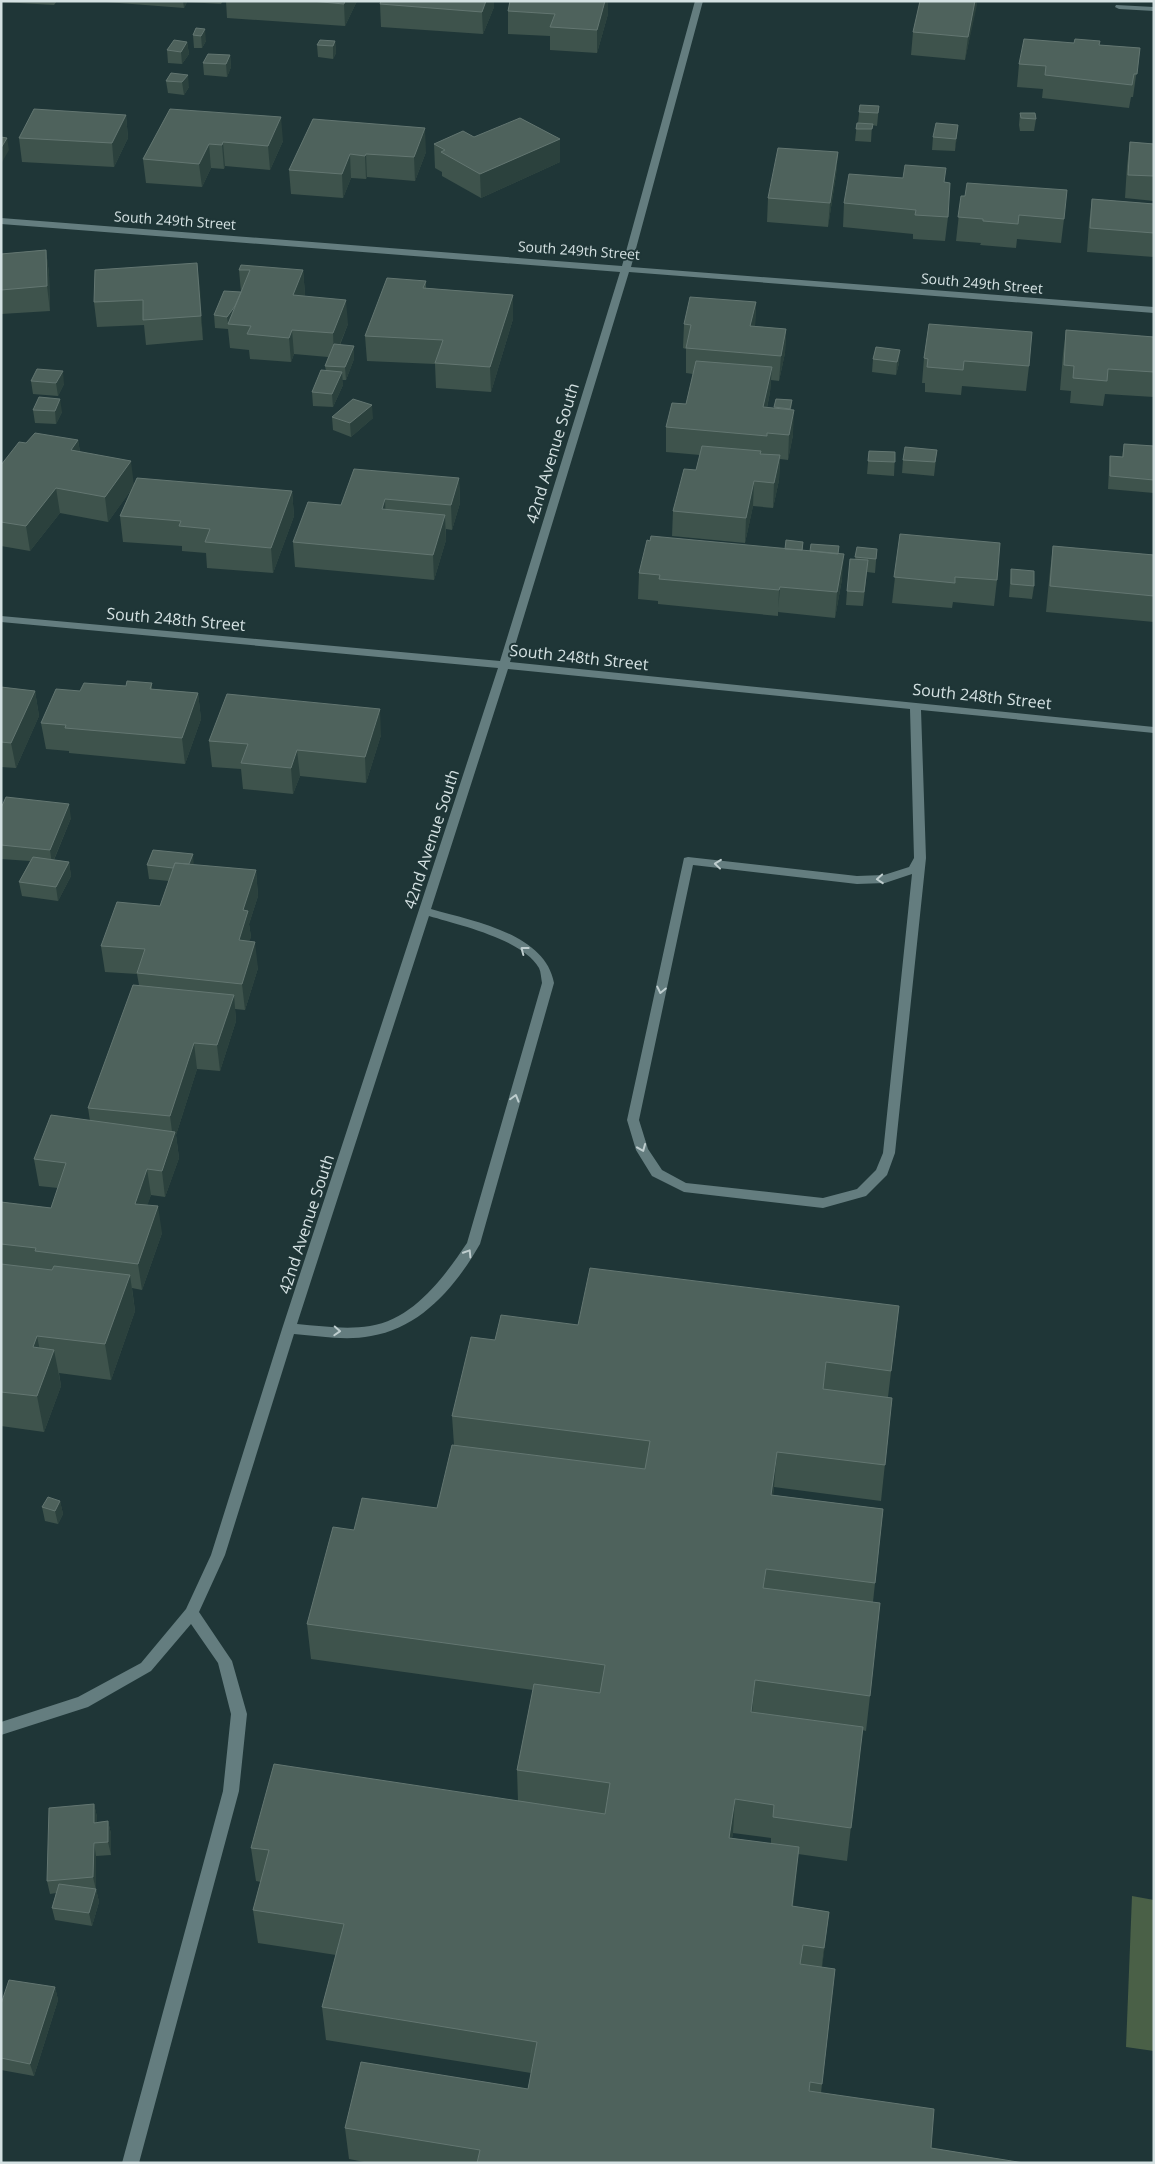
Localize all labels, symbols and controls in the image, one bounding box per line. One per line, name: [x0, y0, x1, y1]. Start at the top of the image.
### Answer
street label: South 249th Street: [113, 206, 237, 234]
street label: South 249th Street: [517, 236, 641, 264]
street label: South 249th Street: [920, 268, 1044, 298]
street label: 42nd Avenue South: [520, 380, 584, 526]
street label: South 248th Street: [105, 602, 247, 636]
street label: South 248th Street: [508, 639, 650, 675]
street label: South 248th Street: [911, 678, 1053, 714]
street label: 42nd Avenue South: [398, 766, 464, 912]
one-way arrow: [714, 859, 722, 870]
one-way arrow: [876, 873, 884, 884]
one-way arrow: [521, 947, 530, 955]
one-way arrow: [656, 985, 666, 994]
one-way arrow: [510, 1094, 520, 1102]
one-way arrow: [636, 1143, 646, 1152]
street label: 42nd Avenue South: [273, 1151, 339, 1297]
one-way arrow: [462, 1249, 471, 1258]
one-way arrow: [334, 1325, 342, 1336]

